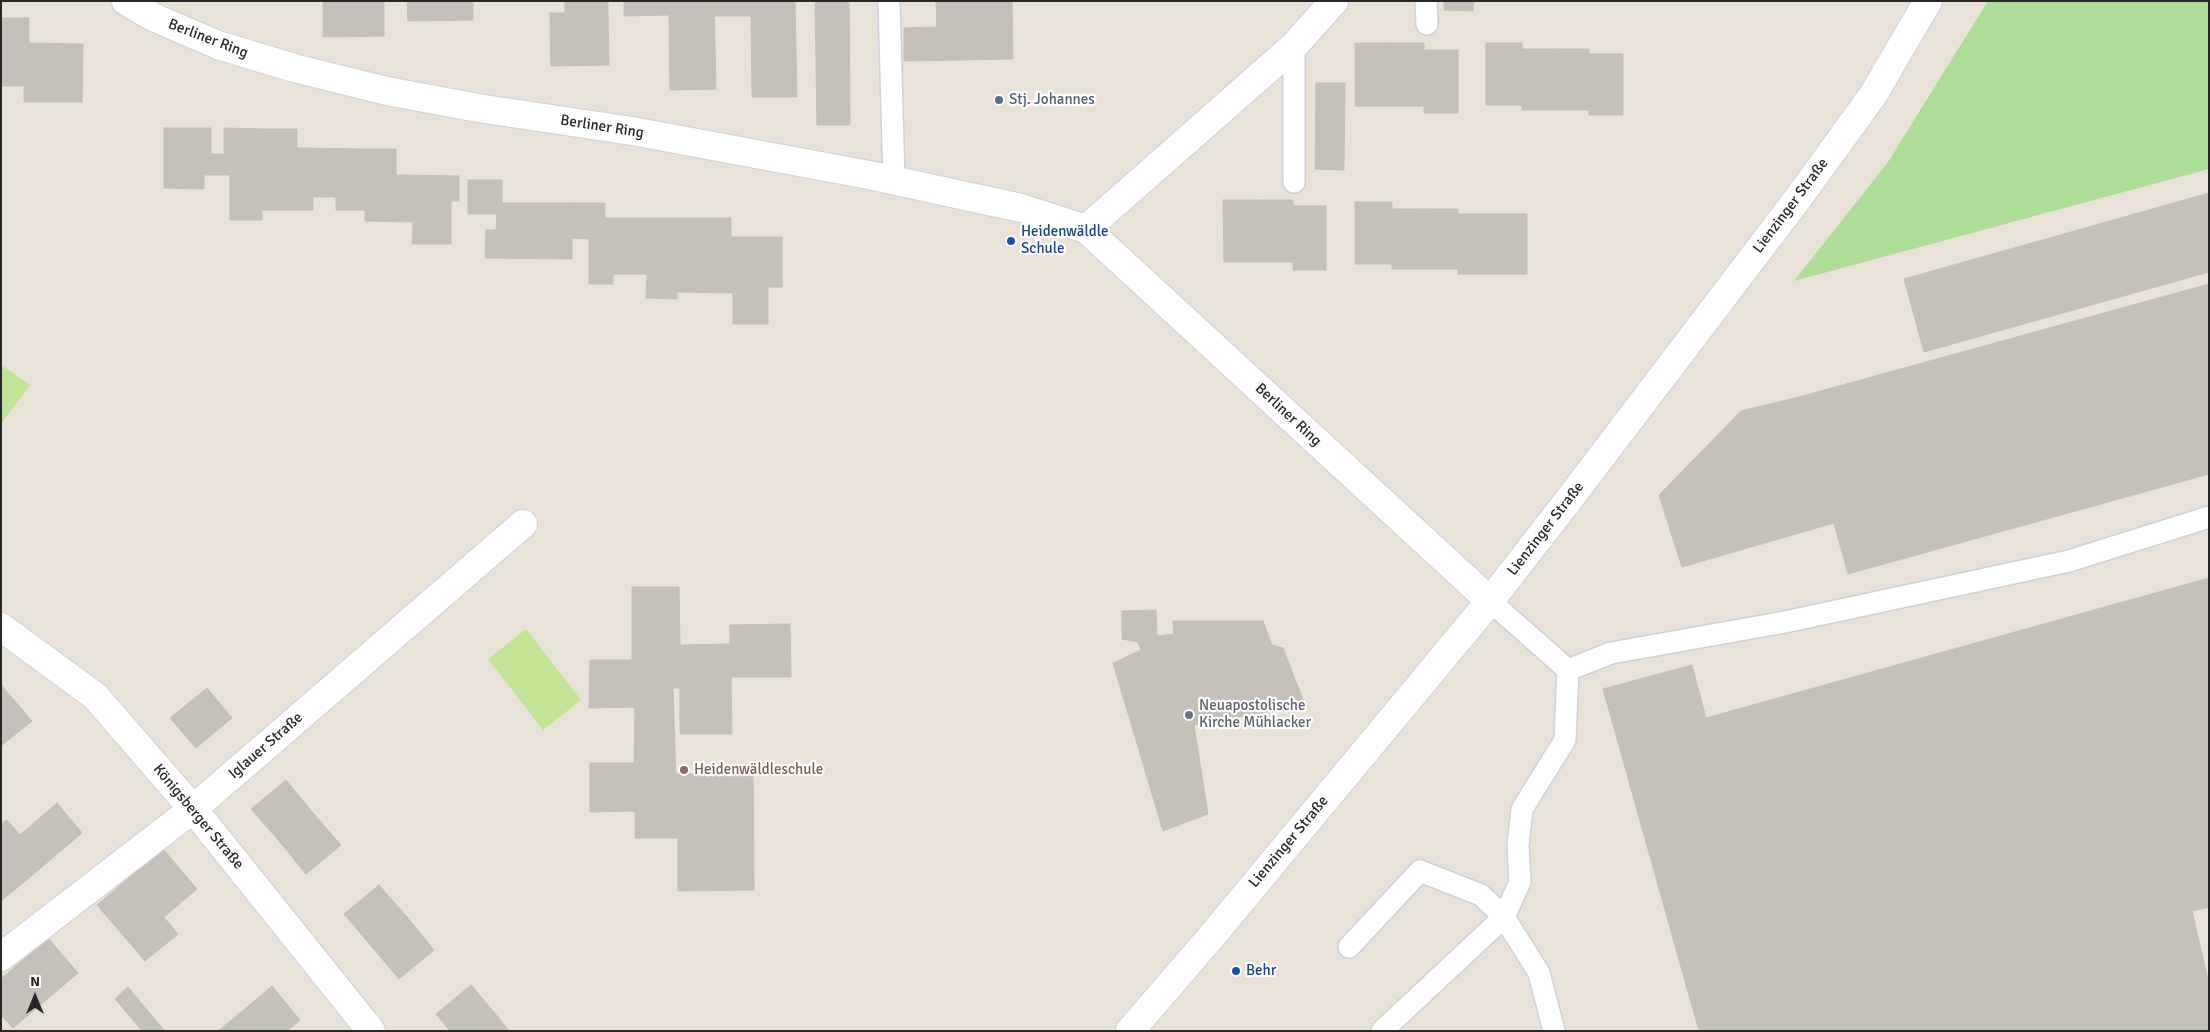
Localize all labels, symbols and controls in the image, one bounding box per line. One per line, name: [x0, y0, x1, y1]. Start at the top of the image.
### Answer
street label: Berliner Ring: [165, 16, 251, 62]
place label: Stj. Johannes: [1009, 91, 1095, 109]
marker: Stj. Johannes: [993, 94, 1005, 106]
street label: Berliner Ring: [559, 112, 645, 142]
street label: Lienzinger Straße: [1750, 155, 1832, 257]
place label: Heidenwäldle Schule: [1021, 223, 1108, 258]
marker: Heidenwäldle Schule: [1005, 235, 1017, 247]
street label: Berliner Ring: [1251, 380, 1325, 450]
street label: Lienzinger Straße: [1504, 479, 1588, 579]
place label: Neuapostolische Kirche Mühlacker: [1199, 697, 1311, 732]
street label: Iglauer Straße: [225, 709, 307, 783]
marker: Neuapostolische Kirche Mühlacker: [1183, 709, 1195, 721]
street label: Königsberger Straße: [149, 761, 247, 873]
place label: Heidenwäldleschule: [694, 761, 823, 779]
marker: Heidenwäldleschule: [678, 764, 690, 776]
street label: Lienzinger Straße: [1245, 793, 1333, 891]
place label: Behr: [1246, 962, 1276, 980]
marker: Behr: [1230, 965, 1242, 977]
north arrow: [10, 972, 60, 1022]
text: N: [30, 973, 40, 990]

